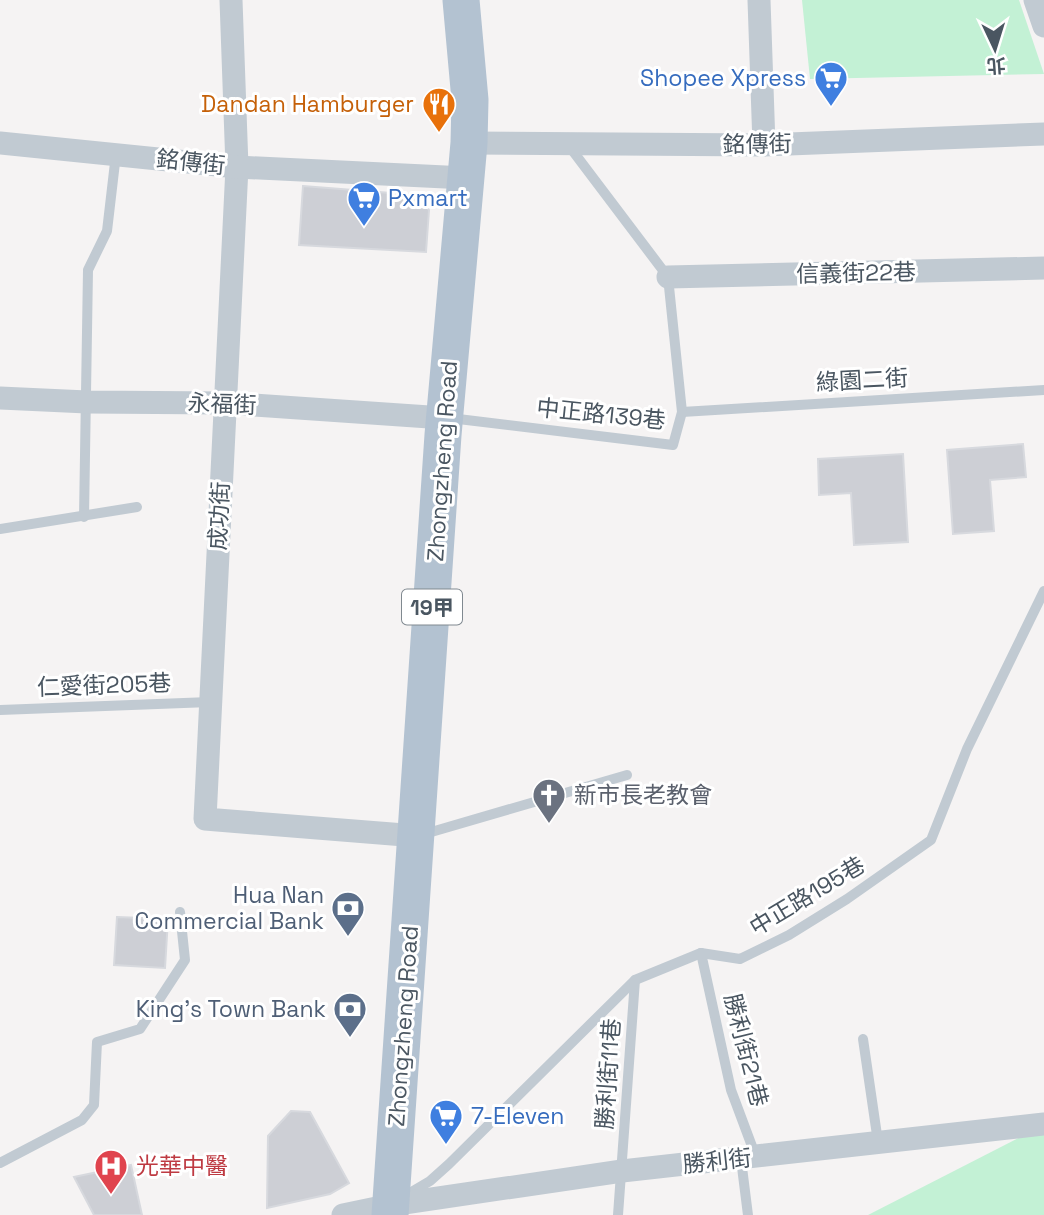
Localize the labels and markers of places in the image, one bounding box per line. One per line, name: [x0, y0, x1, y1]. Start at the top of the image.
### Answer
supermarket icon: Shopee Xpress: [812, 59, 850, 108]
place label: Shopee Xpress: [640, 63, 806, 93]
restaurant icon: Dandan Hamburger: [420, 85, 458, 134]
place label: Dandan Hamburger: [201, 89, 414, 119]
supermarket icon: Pxmart: [345, 179, 383, 228]
place label: Pxmart: [388, 183, 468, 213]
church icon: 新市長老教會: [530, 776, 568, 825]
place label: 新市長老教會: [574, 780, 712, 810]
place label: Hua Nan Commercial Bank: [135, 880, 324, 936]
bank icon: Hua Nan Commercial Bank: [329, 889, 367, 938]
bank icon: King's Town Bank: [331, 990, 369, 1039]
place label: King's Town Bank: [136, 994, 326, 1024]
supermarket icon: 7-Eleven: [427, 1097, 465, 1146]
place label: 7-Eleven: [471, 1101, 564, 1131]
hospital icon: 光華中醫: [92, 1147, 130, 1196]
place label: 光華中醫: [136, 1151, 228, 1181]

